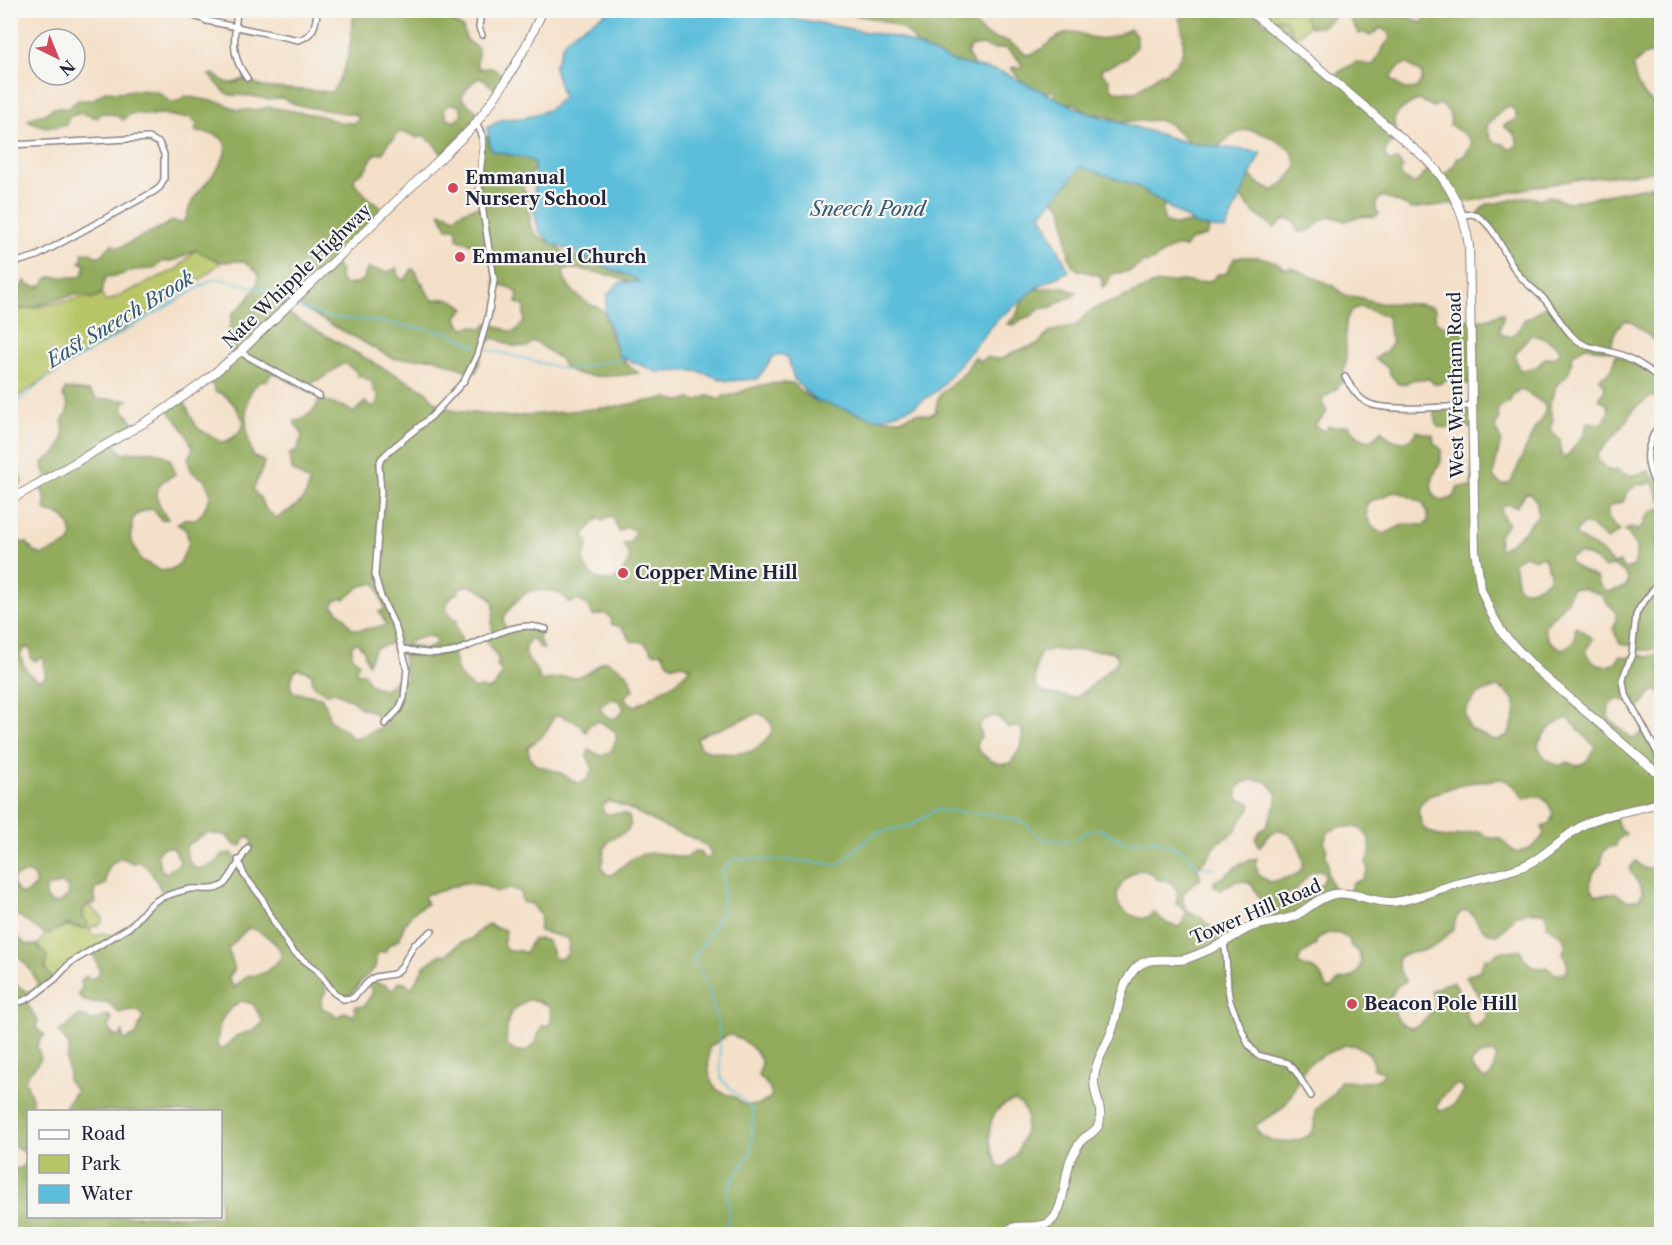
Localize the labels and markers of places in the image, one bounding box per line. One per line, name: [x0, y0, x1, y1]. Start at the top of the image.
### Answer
place label: Emmanual Nursery School: [465, 167, 607, 210]
marker: Emmanual Nursery School: [446, 181, 460, 195]
place label: Emmanuel Church: [472, 246, 647, 268]
marker: Emmanuel Church: [453, 250, 467, 264]
place label: Copper Mine Hill: [635, 562, 798, 584]
marker: Copper Mine Hill: [616, 566, 630, 580]
place label: Beacon Pole Hill: [1364, 993, 1517, 1015]
marker: Beacon Pole Hill: [1345, 997, 1359, 1011]

